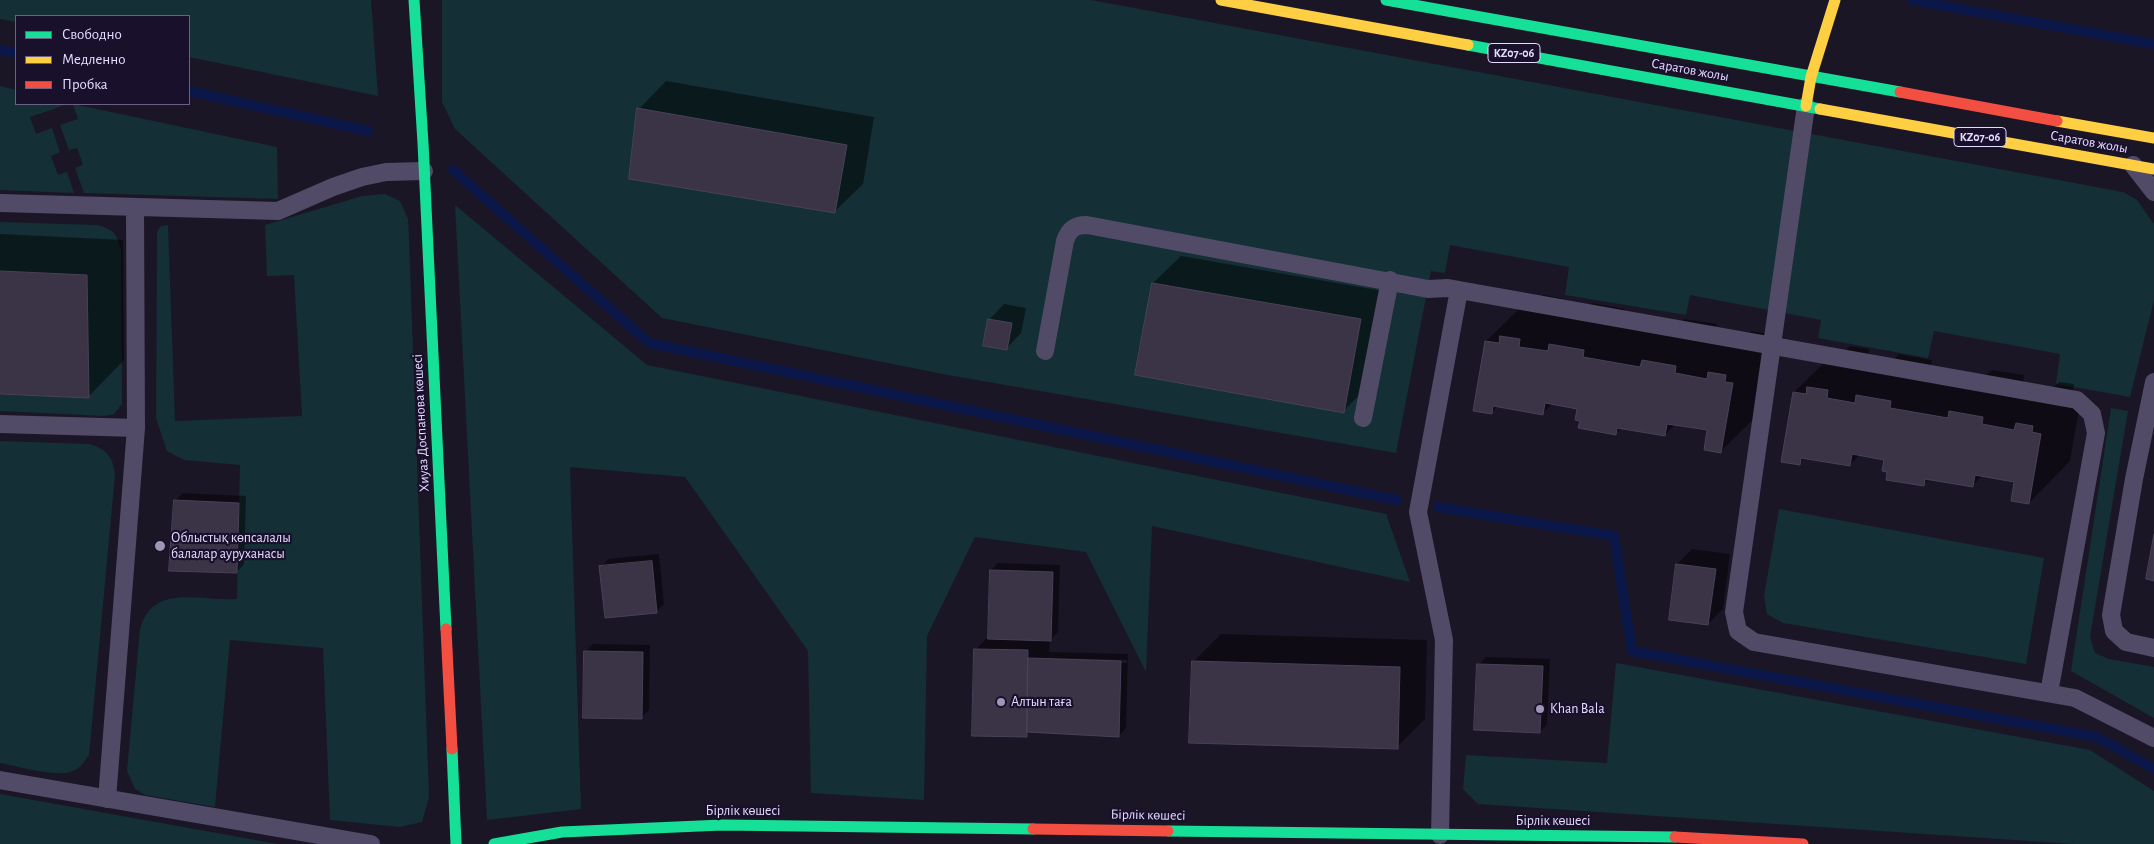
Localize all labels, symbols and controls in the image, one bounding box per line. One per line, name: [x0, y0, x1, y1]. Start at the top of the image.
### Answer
legend: [15, 15, 190, 105]
text: Свободно: [62, 27, 122, 42]
road number: KZ07-06: [1488, 44, 1540, 62]
text: Медленно: [62, 52, 126, 67]
street label: Саратов жолы: [1650, 55, 1730, 85]
text: Пробка: [62, 77, 108, 92]
street label: Саратов жолы: [2049, 127, 2129, 157]
road number: KZ07-06: [1954, 128, 2006, 146]
street label: Хиуаз Доспанова көшесі: [409, 354, 433, 492]
place label: Облыстық көпсалалы балалар ауруханасы: [171, 530, 291, 562]
marker: Облыстық көпсалалы балалар ауруханасы: [153, 539, 167, 553]
place label: Алтын таға: [1011, 694, 1072, 710]
marker: Алтын таға: [995, 696, 1007, 708]
place label: Khan Bala: [1550, 701, 1605, 717]
marker: Khan Bala: [1534, 703, 1546, 715]
street label: Бірлік көшесі: [706, 803, 780, 819]
street label: Бірлік көшесі: [1110, 806, 1186, 824]
street label: Бірлік көшесі: [1516, 813, 1590, 829]

